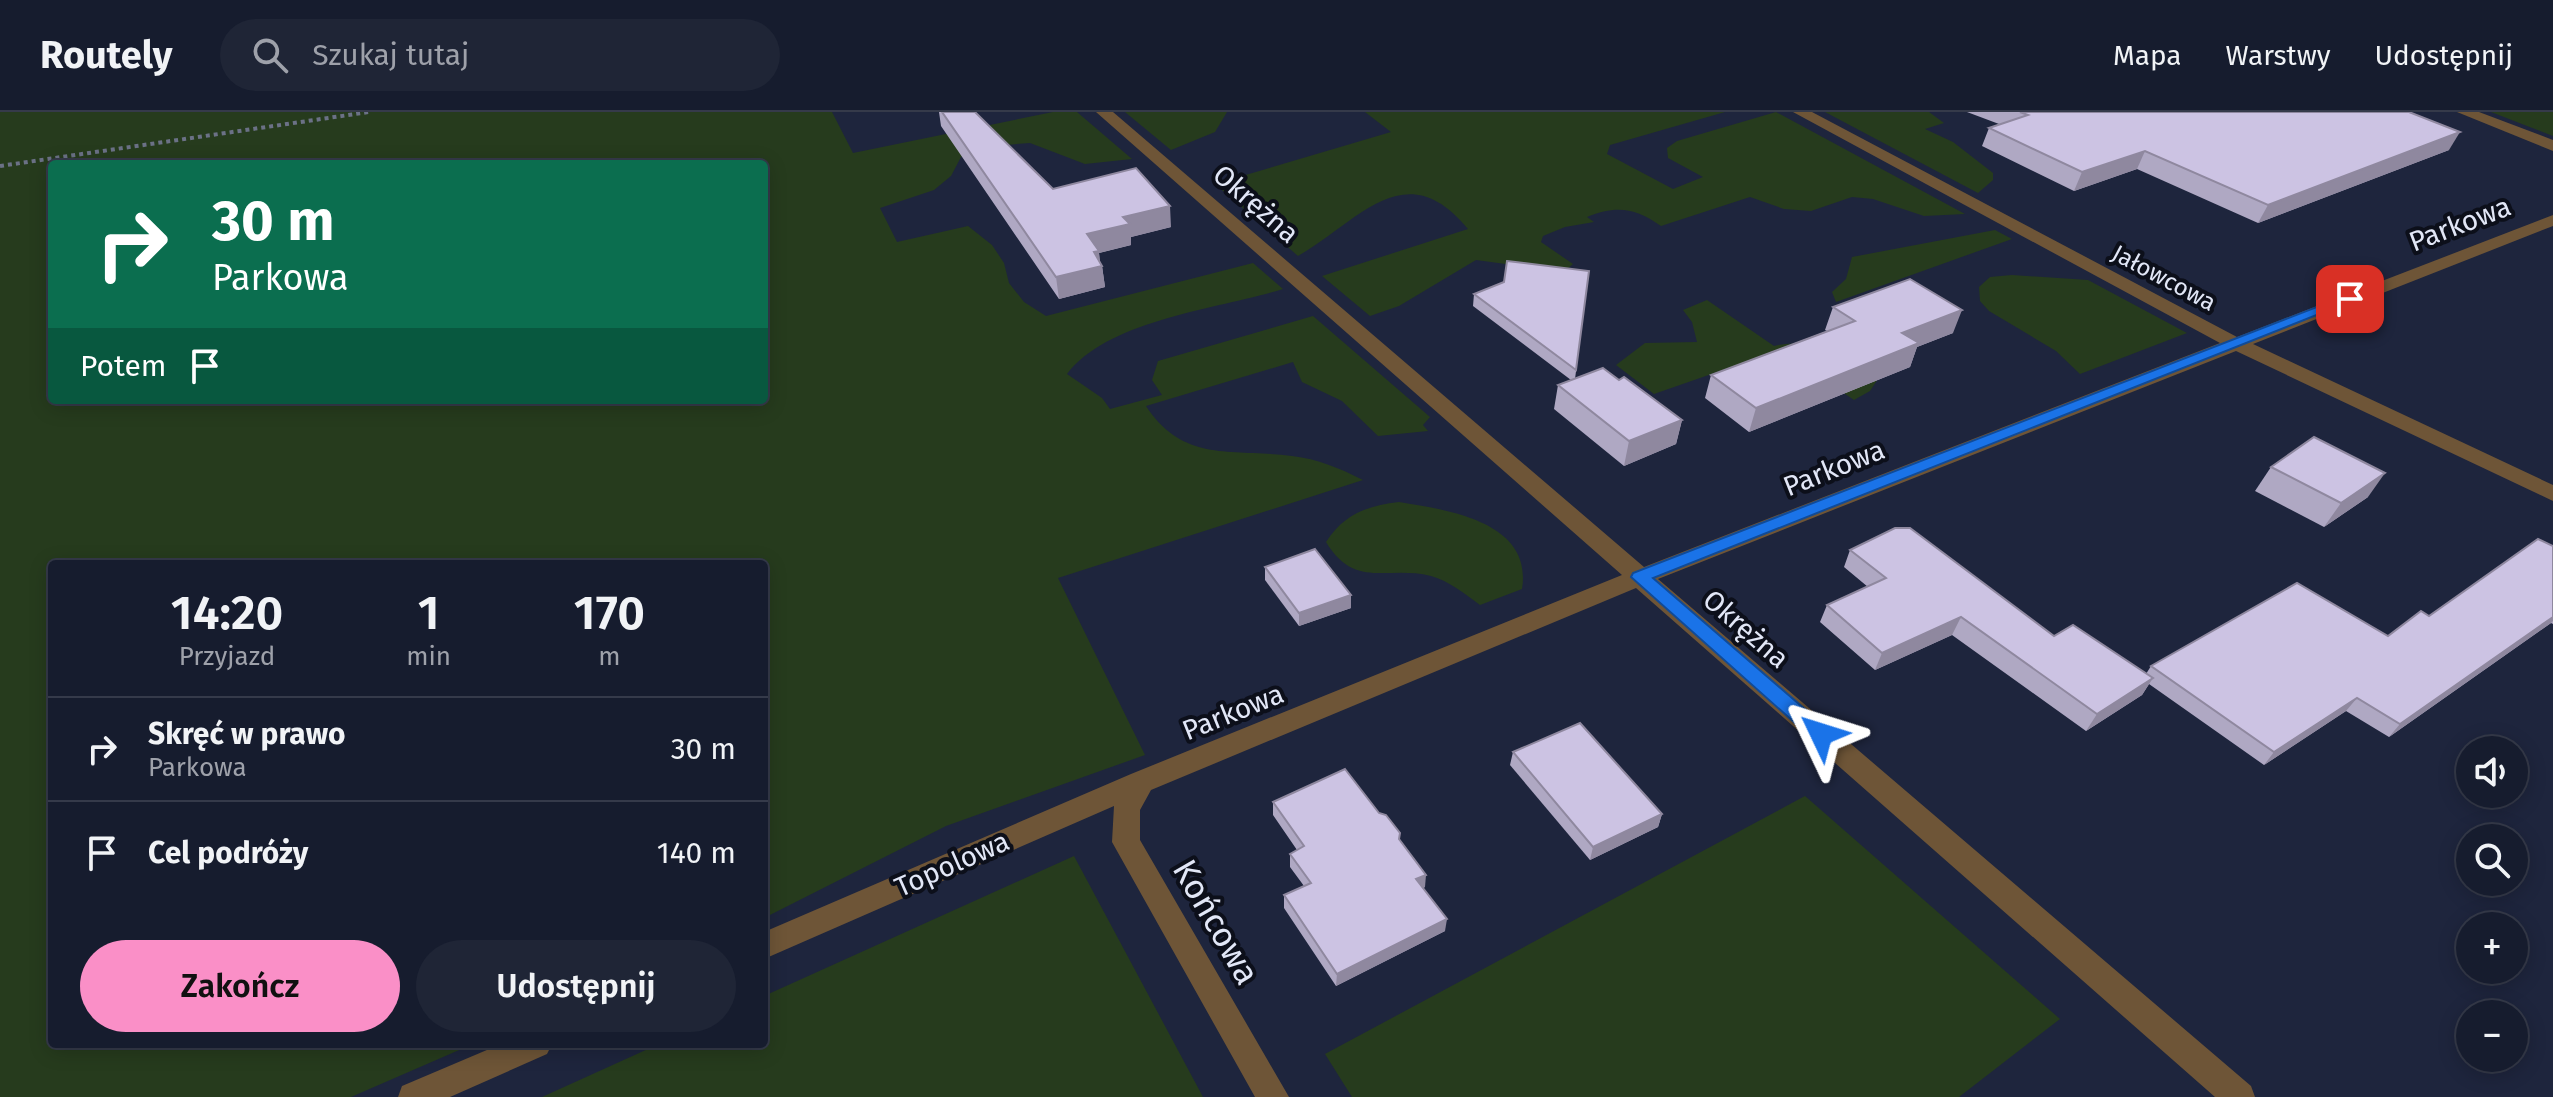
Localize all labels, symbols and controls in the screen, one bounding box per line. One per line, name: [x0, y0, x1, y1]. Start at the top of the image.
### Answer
search box: [220, 19, 780, 91]
text: Routely: [40, 32, 172, 78]
icon: search: [248, 33, 292, 77]
text: Szukaj tutaj: [312, 37, 469, 73]
text: Mapa: [2113, 39, 2182, 72]
text: Warstwy: [2226, 39, 2331, 72]
text: Udostępnij: [2375, 39, 2513, 72]
street label: Okrężna: [1206, 158, 1306, 250]
text: 30 m: [212, 188, 334, 255]
street label: Parkowa: [2405, 190, 2515, 258]
icon: right: [80, 192, 184, 296]
street label: Jałowcowa: [2107, 239, 2221, 317]
text: Parkowa: [212, 256, 349, 300]
pin: [2316, 265, 2384, 333]
icon: arrive: [2328, 277, 2372, 321]
icon: arrive: [183, 344, 227, 388]
text: Potem: [80, 348, 167, 384]
street label: Parkowa: [1779, 433, 1889, 503]
street label: Okrężna: [1696, 583, 1796, 675]
text: 14:20: [171, 584, 283, 642]
text: 1: [418, 584, 440, 642]
text: 170: [574, 584, 645, 642]
text: Przyjazd: [179, 641, 275, 672]
text: min: [406, 641, 451, 672]
text: m: [598, 641, 621, 672]
street label: Parkowa: [1178, 677, 1288, 747]
position arrow: [1779, 692, 1863, 776]
text: Skręć w prawo: [148, 716, 346, 752]
icon: right: [80, 727, 124, 771]
text: 30 m: [671, 731, 736, 767]
map controls: [2456, 736, 2528, 1072]
button: sound: [2456, 736, 2528, 808]
text: Parkowa: [148, 752, 247, 783]
street label: Topolowa: [890, 824, 1014, 904]
button: search: [2456, 824, 2528, 896]
icon: arrive: [80, 831, 124, 875]
text: Cel podróży: [148, 835, 308, 871]
text: 140 m: [657, 835, 736, 871]
street label: Końcowa: [1164, 852, 1268, 992]
button: +: [2456, 912, 2528, 984]
button: Zakończ: [80, 940, 400, 1032]
button: Udostępnij: [416, 940, 736, 1032]
button: −: [2456, 1000, 2528, 1072]

